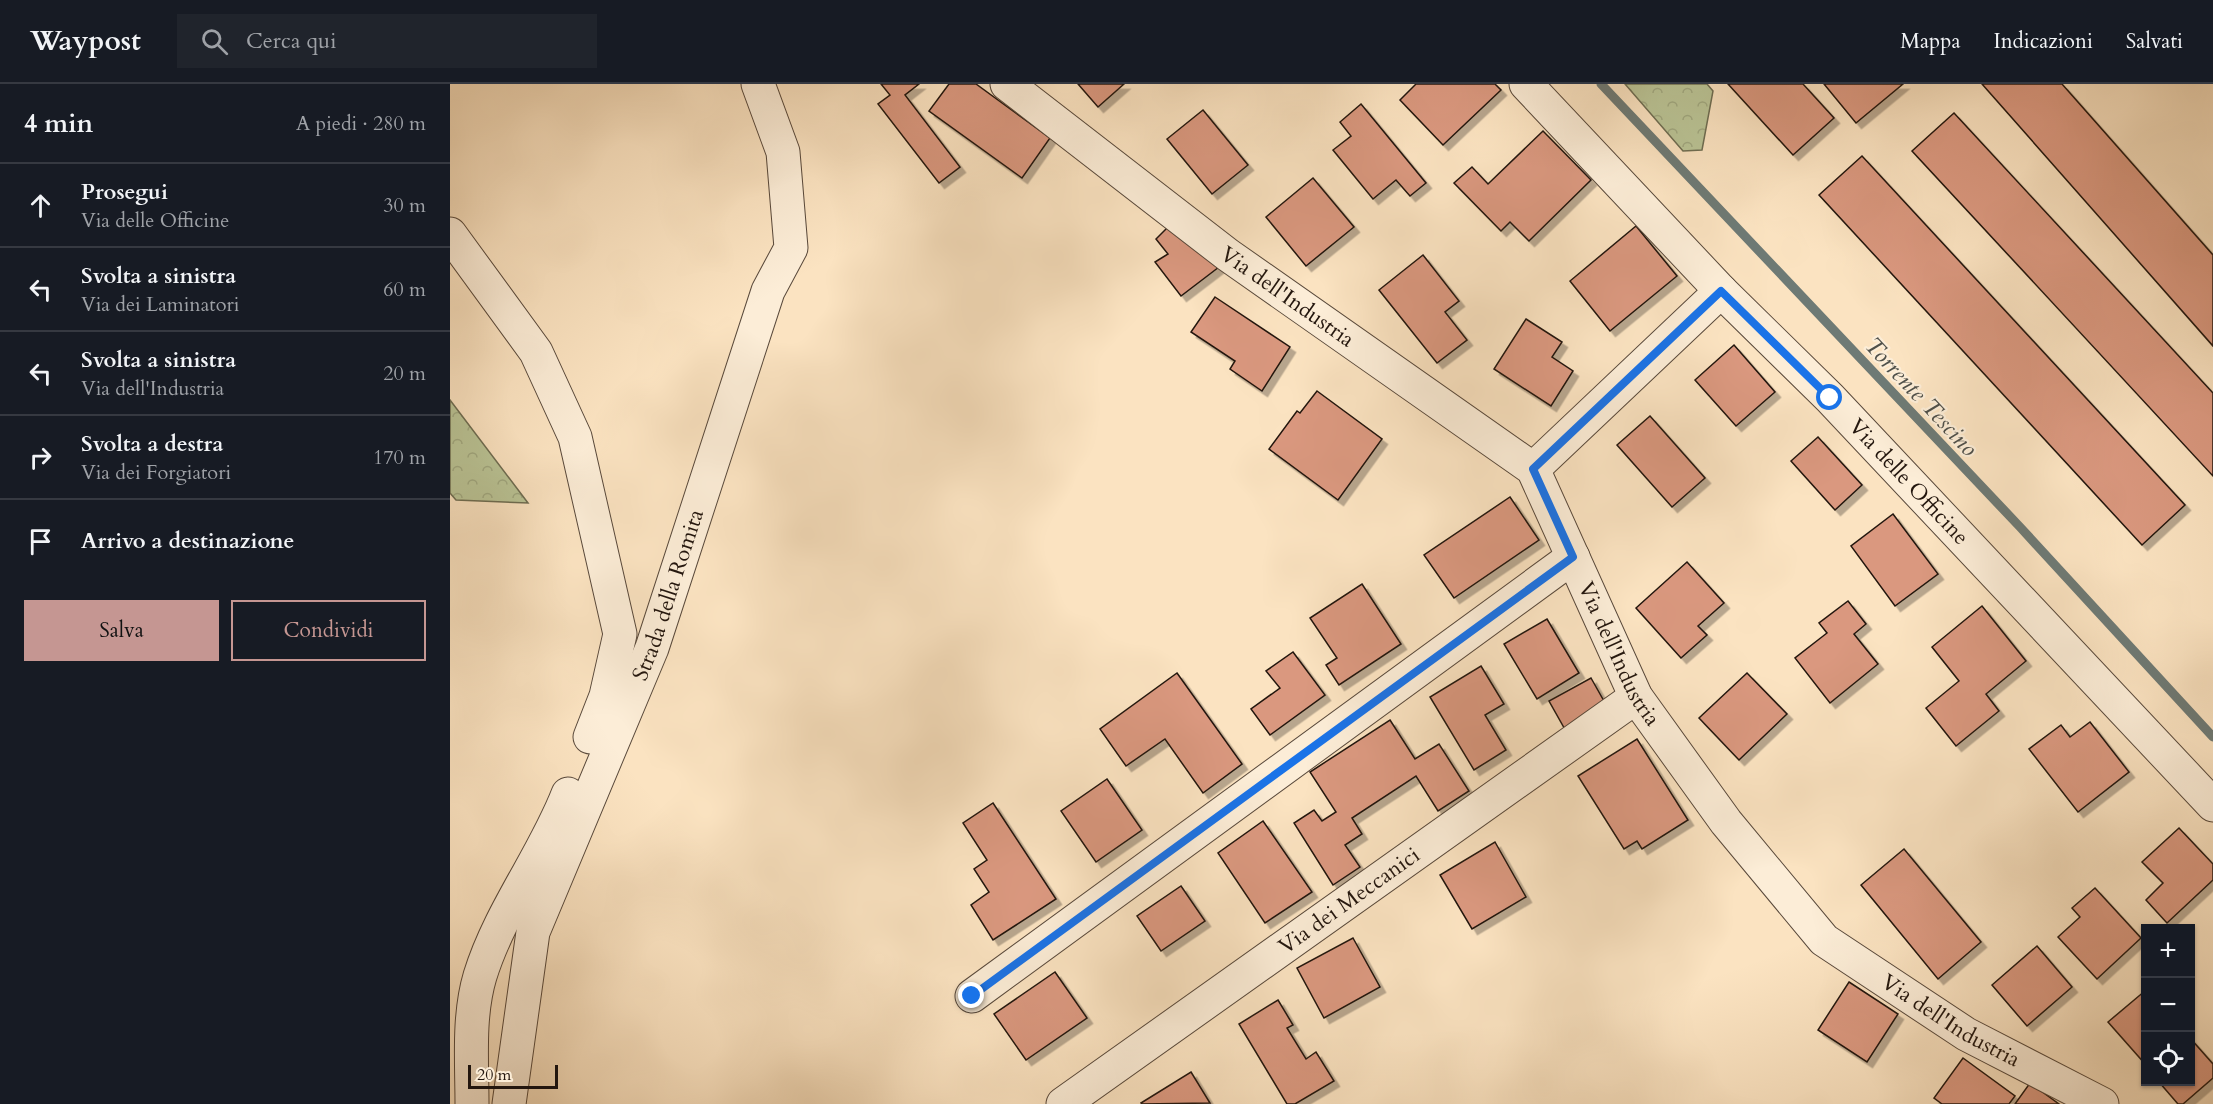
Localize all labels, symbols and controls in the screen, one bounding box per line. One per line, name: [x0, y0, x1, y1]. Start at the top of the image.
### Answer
search box: [177, 14, 597, 68]
text: Waypost: [30, 22, 141, 60]
icon: search: [198, 25, 231, 58]
text: Cerca qui: [246, 26, 336, 56]
text: Mappa: [1900, 27, 1960, 56]
text: Indicazioni: [1993, 27, 2093, 56]
text: Salvati: [2126, 27, 2183, 56]
text: 4 min: [24, 106, 93, 141]
text: A piedi · 280 m: [296, 110, 426, 137]
text: Prosegui: [81, 177, 168, 207]
icon: ahead: [24, 189, 57, 222]
text: 30 m: [383, 192, 426, 219]
text: Via delle Officine: [81, 207, 229, 234]
street label: Via dell'Industria: [1214, 239, 1361, 355]
text: Svolta a sinistra: [81, 261, 236, 291]
icon: left: [24, 273, 57, 306]
text: 60 m: [383, 276, 426, 303]
text: Via dei Laminatori: [81, 291, 239, 318]
water label: Torrente Tescino: [1857, 330, 1985, 464]
text: Svolta a sinistra: [81, 345, 236, 375]
icon: left: [24, 357, 57, 390]
text: 20 m: [383, 360, 426, 387]
text: Via dell'Industria: [81, 375, 224, 402]
route start: [1816, 384, 1842, 410]
street label: Via delle Officine: [1842, 412, 1976, 551]
text: Svolta a destra: [81, 429, 223, 459]
icon: right: [24, 441, 57, 474]
text: 170 m: [373, 444, 426, 471]
text: Via dei Forgiatori: [81, 459, 231, 486]
street label: Strada della Romita: [625, 505, 711, 685]
icon: arrive: [24, 525, 57, 558]
text: Arrivo a destinazione: [81, 526, 294, 556]
street label: Via dell'Industria: [1571, 577, 1668, 733]
button: Salva: [24, 600, 219, 661]
button: Condividi: [231, 600, 426, 661]
street label: Via dei Meccanici: [1272, 840, 1426, 961]
map controls: [2141, 924, 2195, 1086]
button: +: [2141, 924, 2195, 978]
street label: Via dell'Industria: [1875, 967, 2026, 1075]
button: −: [2141, 978, 2195, 1032]
route end: [958, 982, 984, 1008]
button: locate: [2141, 1032, 2195, 1086]
scale bar: [468, 1062, 558, 1090]
text: 20 m: [477, 1064, 511, 1086]

